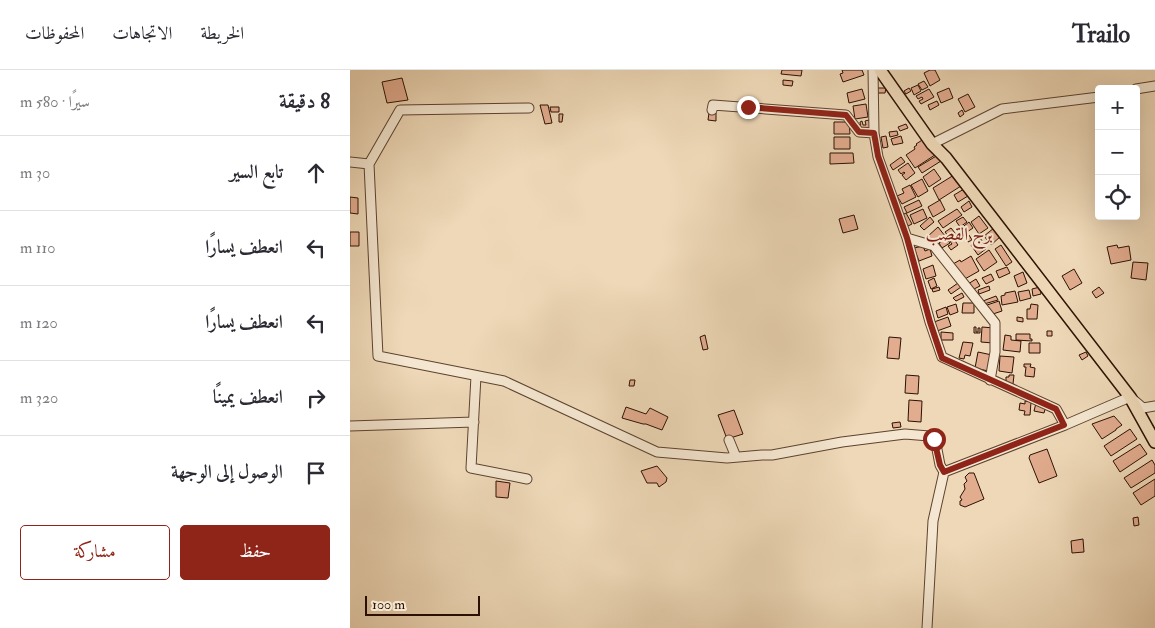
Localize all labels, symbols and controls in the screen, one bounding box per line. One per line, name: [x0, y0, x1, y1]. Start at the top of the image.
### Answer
text: Trailo: [1072, 19, 1130, 50]
text: المحفوظات: [25, 22, 84, 45]
text: الاتجاهات: [112, 22, 172, 45]
text: الخريطة: [200, 22, 244, 45]
map controls: [1095, 85, 1140, 220]
button: +: [1095, 85, 1140, 130]
text: 8 دقيقة: [279, 88, 330, 115]
text: سيرًا · 580 m: [20, 92, 90, 112]
route end: [737, 96, 760, 119]
button: −: [1095, 130, 1140, 175]
icon: ahead: [302, 159, 330, 187]
text: تابع السير: [229, 160, 283, 184]
text: 30 m: [20, 163, 50, 183]
button: locate: [1095, 175, 1140, 220]
district label: برج القصب: [926, 223, 993, 250]
icon: left: [302, 234, 330, 262]
text: انعطف يسارًا: [205, 235, 283, 259]
text: 110 m: [20, 238, 55, 258]
icon: left: [302, 309, 330, 337]
text: انعطف يسارًا: [205, 310, 283, 334]
text: 120 m: [20, 313, 58, 333]
icon: right: [302, 384, 330, 412]
text: انعطف يمينًا: [213, 385, 283, 409]
text: 320 m: [20, 388, 58, 408]
route start: [923, 428, 946, 451]
icon: arrive: [302, 459, 330, 487]
text: الوصول إلى الوجهة: [171, 460, 283, 484]
button: مشاركة: [20, 525, 170, 580]
button: حفظ: [180, 525, 330, 580]
scale bar: [365, 593, 480, 616]
text: 100 m: [372, 596, 405, 613]

